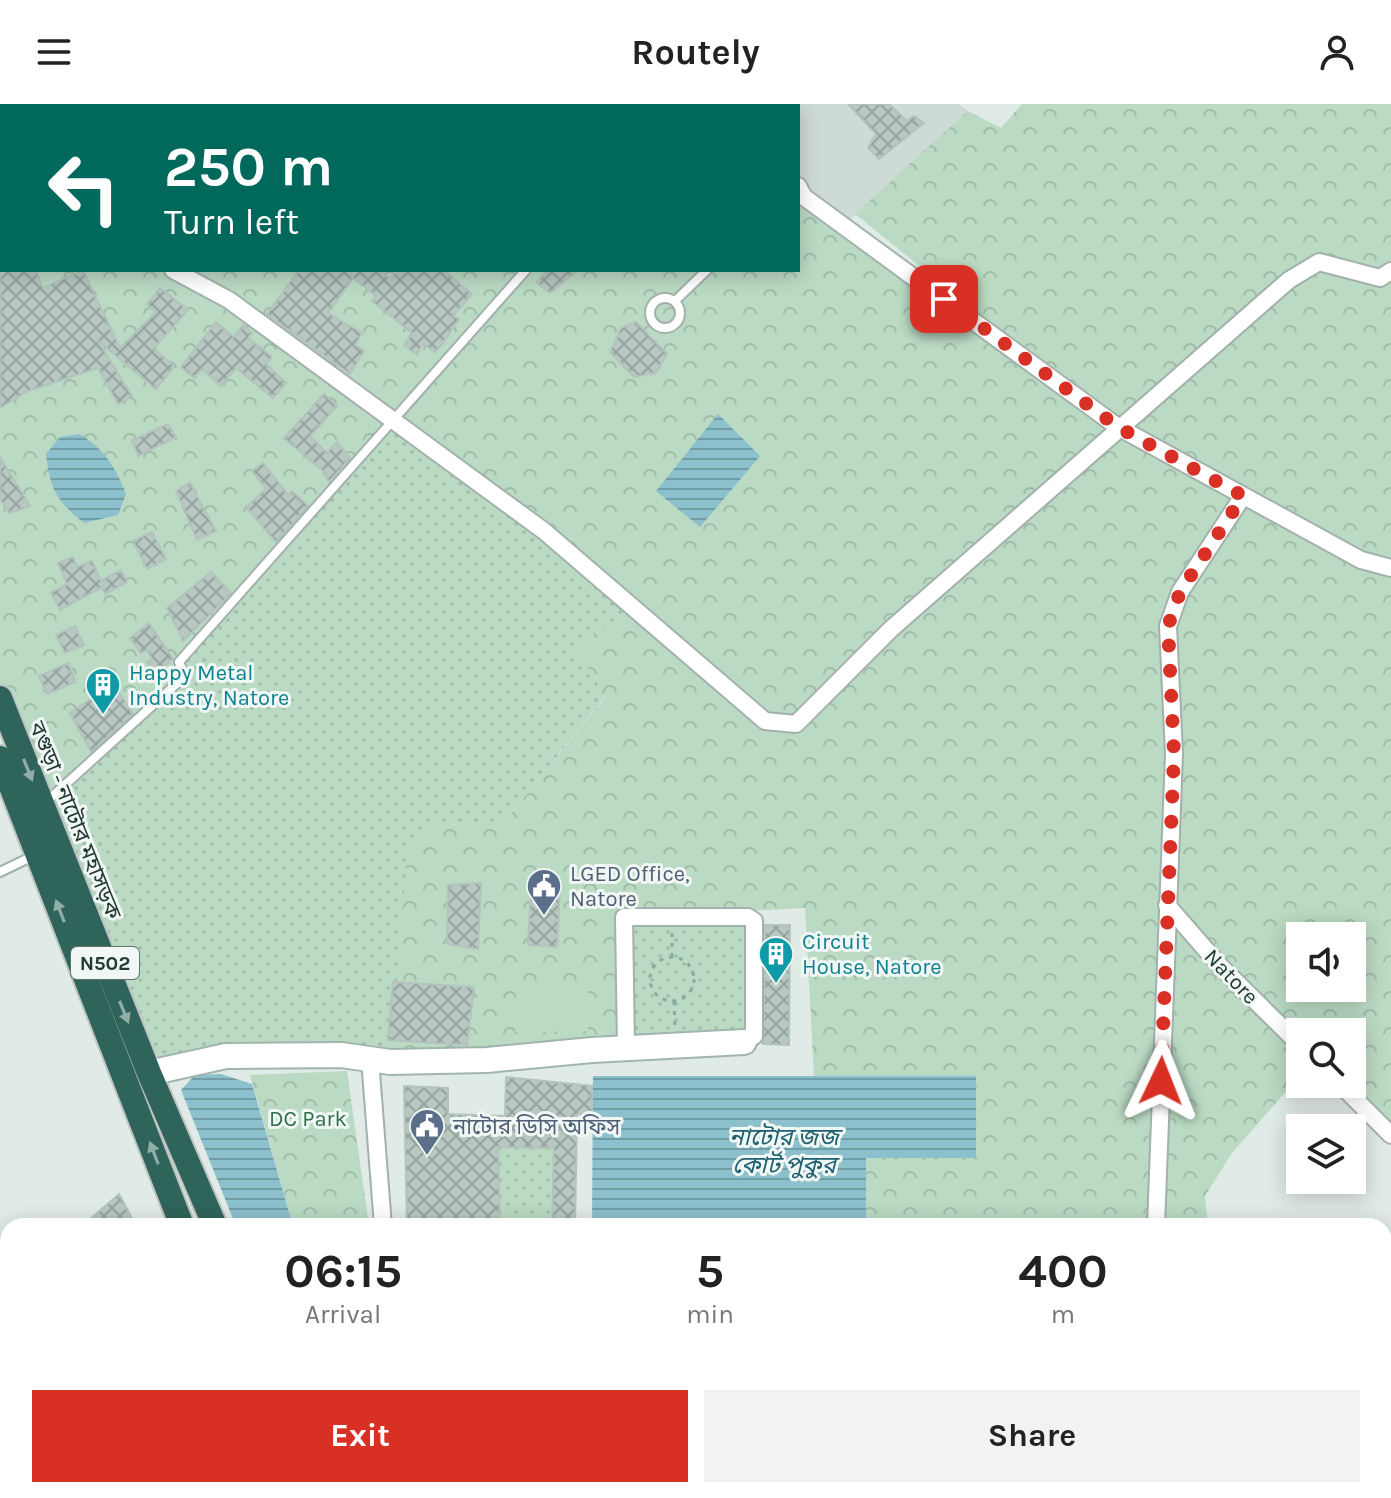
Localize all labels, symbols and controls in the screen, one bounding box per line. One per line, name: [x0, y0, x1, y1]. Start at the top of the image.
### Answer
icon: menu: [32, 30, 76, 74]
icon: person: [1315, 30, 1359, 74]
text: Routely: [631, 31, 760, 73]
text: 250 m: [164, 134, 333, 199]
icon: left: [32, 136, 136, 240]
text: Turn left: [164, 201, 299, 243]
pin: [910, 265, 978, 333]
icon: arrive: [922, 277, 966, 321]
place label: Happy Metal Industry, Natore: [129, 660, 289, 711]
building icon: Happy Metal Industry, Natore: [84, 666, 122, 716]
street label: বগুড়া - নাটোর মহাসড়ক: [23, 717, 127, 923]
one-way arrow: [22, 758, 35, 782]
place label: LGED Office, Natore: [570, 861, 690, 912]
public building icon: LGED Office, Natore: [525, 867, 563, 917]
one-way arrow: [53, 899, 66, 923]
map controls: [1286, 922, 1366, 1194]
button: sound: [1286, 922, 1366, 1002]
place label: Circuit House, Natore: [802, 929, 941, 980]
building icon: Circuit House, Natore: [757, 935, 795, 985]
street label: Natore: [1199, 944, 1264, 1010]
road number: N502: [71, 947, 139, 979]
one-way arrow: [118, 1000, 131, 1024]
button: search: [1286, 1018, 1366, 1098]
position arrow: [1119, 1039, 1203, 1123]
park label: DC Park: [269, 1106, 347, 1132]
public building icon: নাটোর ডিসি অফিস: [408, 1107, 446, 1157]
place label: নাটোর ডিসি অফিস: [452, 1114, 620, 1140]
button: layers: [1286, 1114, 1366, 1194]
water label: নাটোর জজ কোর্ট পুকুর: [729, 1123, 843, 1179]
one-way arrow: [147, 1141, 160, 1165]
text: 06:15: [284, 1243, 402, 1299]
text: 5: [696, 1243, 724, 1299]
text: 400: [1018, 1243, 1108, 1299]
text: Arrival: [305, 1299, 381, 1330]
text: min: [686, 1299, 734, 1330]
text: m: [1051, 1299, 1075, 1330]
button: Exit: [32, 1390, 688, 1482]
button: Share: [704, 1390, 1360, 1482]

